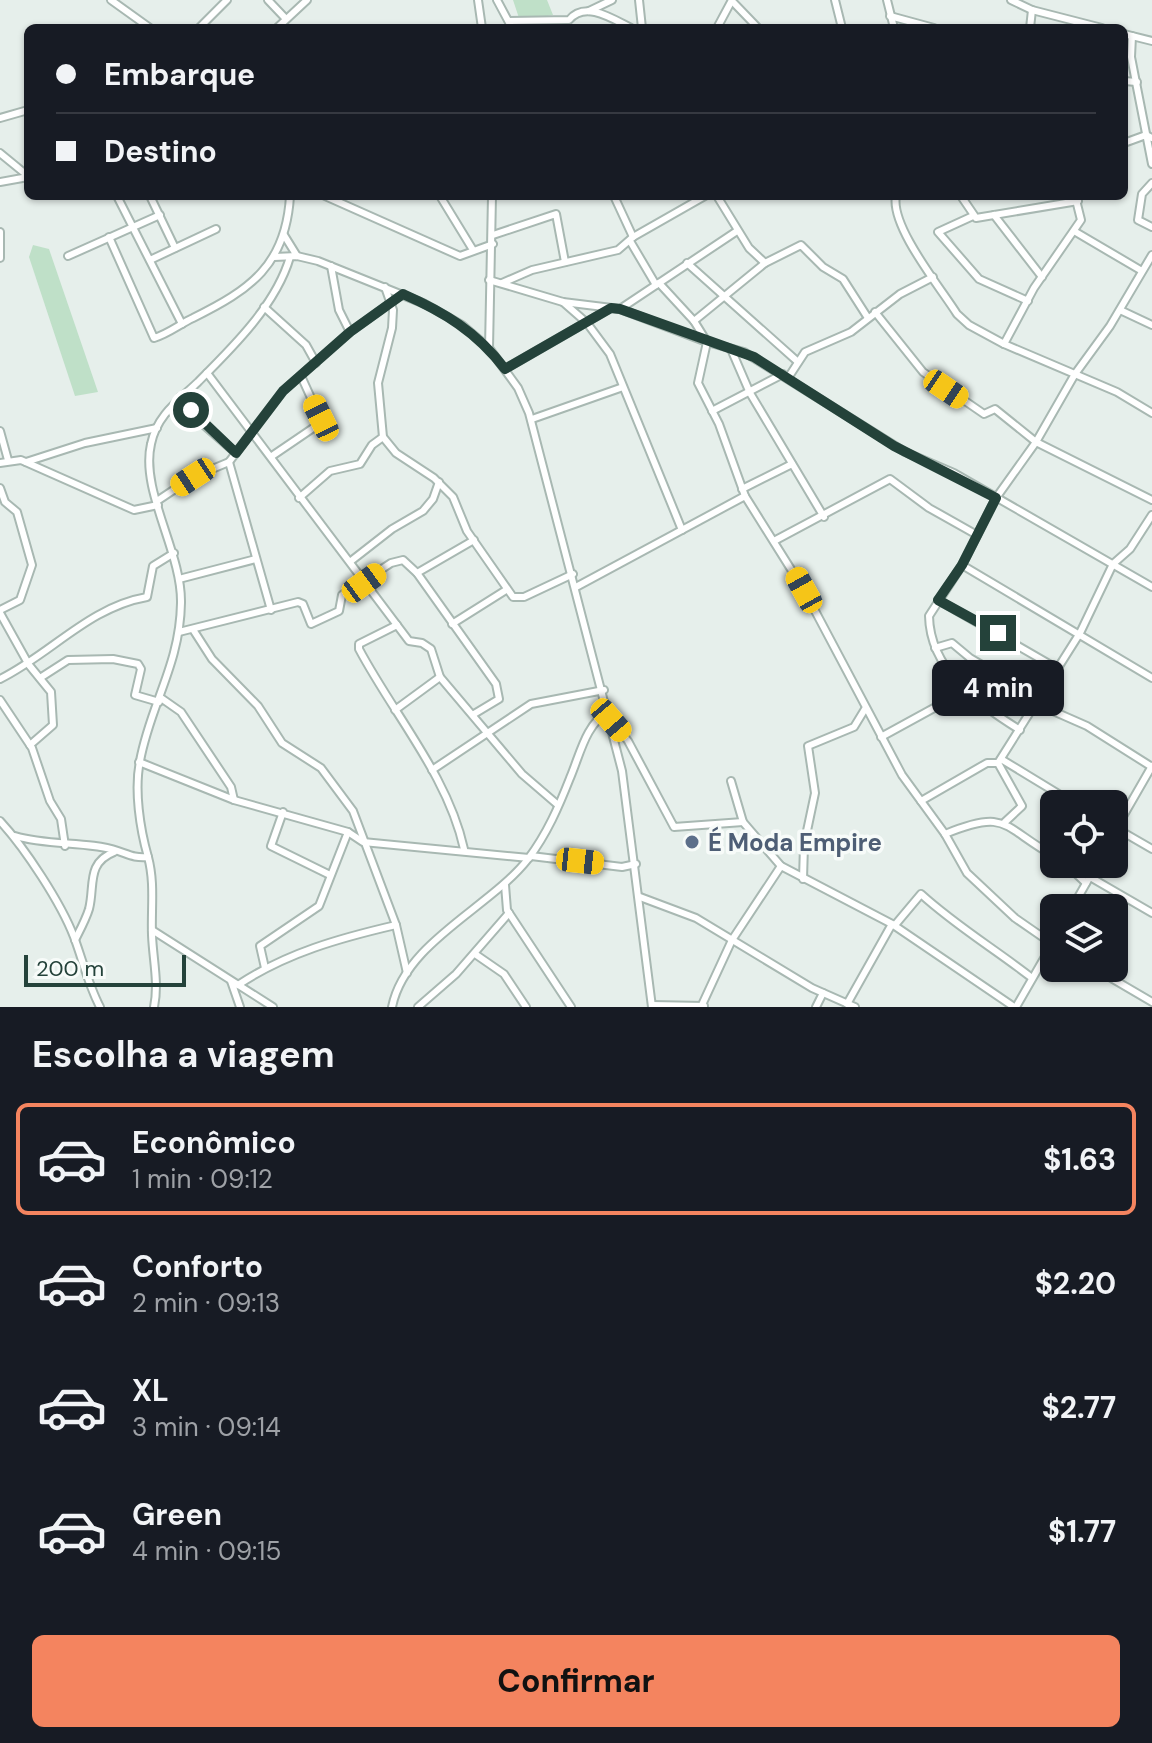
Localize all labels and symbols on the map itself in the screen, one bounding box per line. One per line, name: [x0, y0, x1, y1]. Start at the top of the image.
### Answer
car: [919, 366, 973, 412]
car: [300, 391, 342, 445]
route start: [173, 392, 209, 428]
car: [166, 454, 220, 500]
car: [338, 559, 390, 607]
car: [782, 563, 826, 617]
route end: [980, 615, 1016, 651]
callout: 4 min: [932, 661, 1064, 717]
car: [586, 694, 636, 746]
place label: É Moda Empire: [708, 826, 882, 858]
marker: É Moda Empire: [683, 833, 701, 851]
car: [555, 847, 605, 875]
scale bar: [24, 951, 186, 987]

